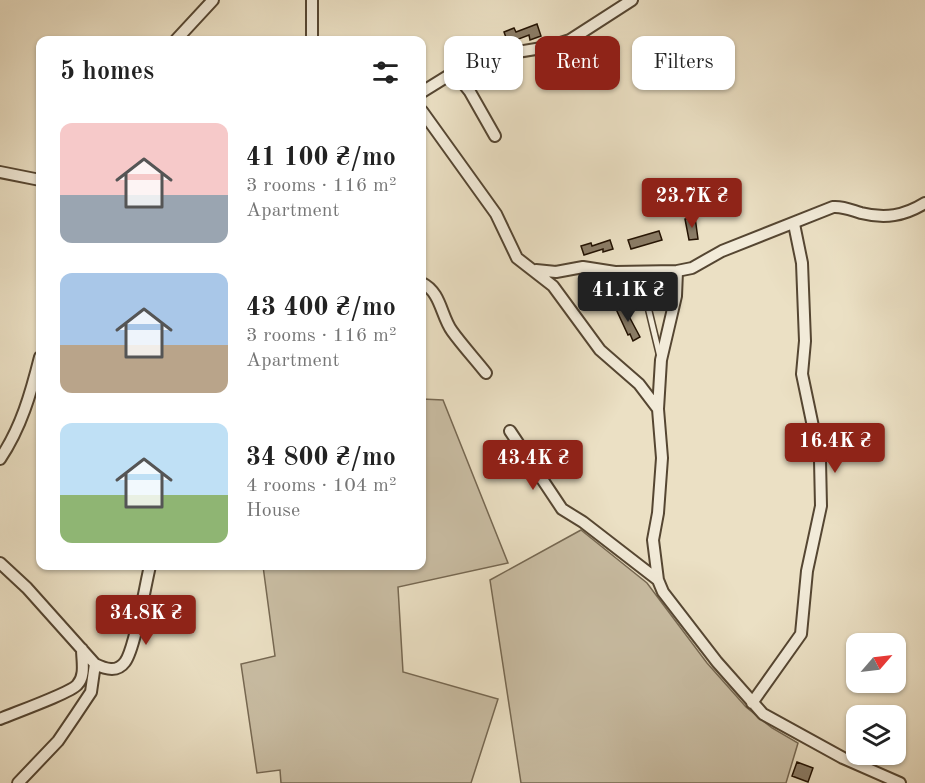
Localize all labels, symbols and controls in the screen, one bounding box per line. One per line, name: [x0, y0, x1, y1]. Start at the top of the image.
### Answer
chip: Buy: [444, 36, 523, 90]
chip: Rent: [535, 36, 620, 90]
chip: Filters: [632, 36, 735, 90]
icon: filters: [369, 56, 402, 89]
text: 5 homes: [60, 59, 154, 85]
text: 41 100 ₴/mo: [246, 145, 396, 171]
icon: home: [108, 147, 180, 219]
text: 3 rooms · 116 m²: [246, 176, 396, 196]
pin: 23.7K ₴: [637, 178, 747, 229]
text: 23.7K ₴: [656, 187, 728, 207]
text: Apartment: [246, 201, 340, 221]
pin: 41.1K ₴: [573, 272, 683, 323]
text: 41.1K ₴: [592, 281, 664, 301]
text: 43 400 ₴/mo: [246, 295, 396, 321]
icon: home: [108, 297, 180, 369]
text: 3 rooms · 116 m²: [246, 326, 396, 346]
text: Apartment: [246, 351, 340, 371]
pin: 16.4K ₴: [780, 423, 890, 474]
text: 16.4K ₴: [799, 432, 871, 452]
pin: 43.4K ₴: [478, 440, 588, 491]
text: 34 800 ₴/mo: [246, 445, 396, 471]
icon: home: [108, 447, 180, 519]
text: 43.4K ₴: [497, 449, 569, 469]
text: 4 rooms · 104 m²: [246, 476, 396, 496]
text: House: [246, 501, 300, 521]
pin: 34.8K ₴: [91, 595, 201, 646]
text: 34.8K ₴: [110, 604, 182, 624]
north arrow: [846, 633, 906, 693]
map controls: [846, 633, 906, 765]
button: layers: [846, 705, 906, 765]

